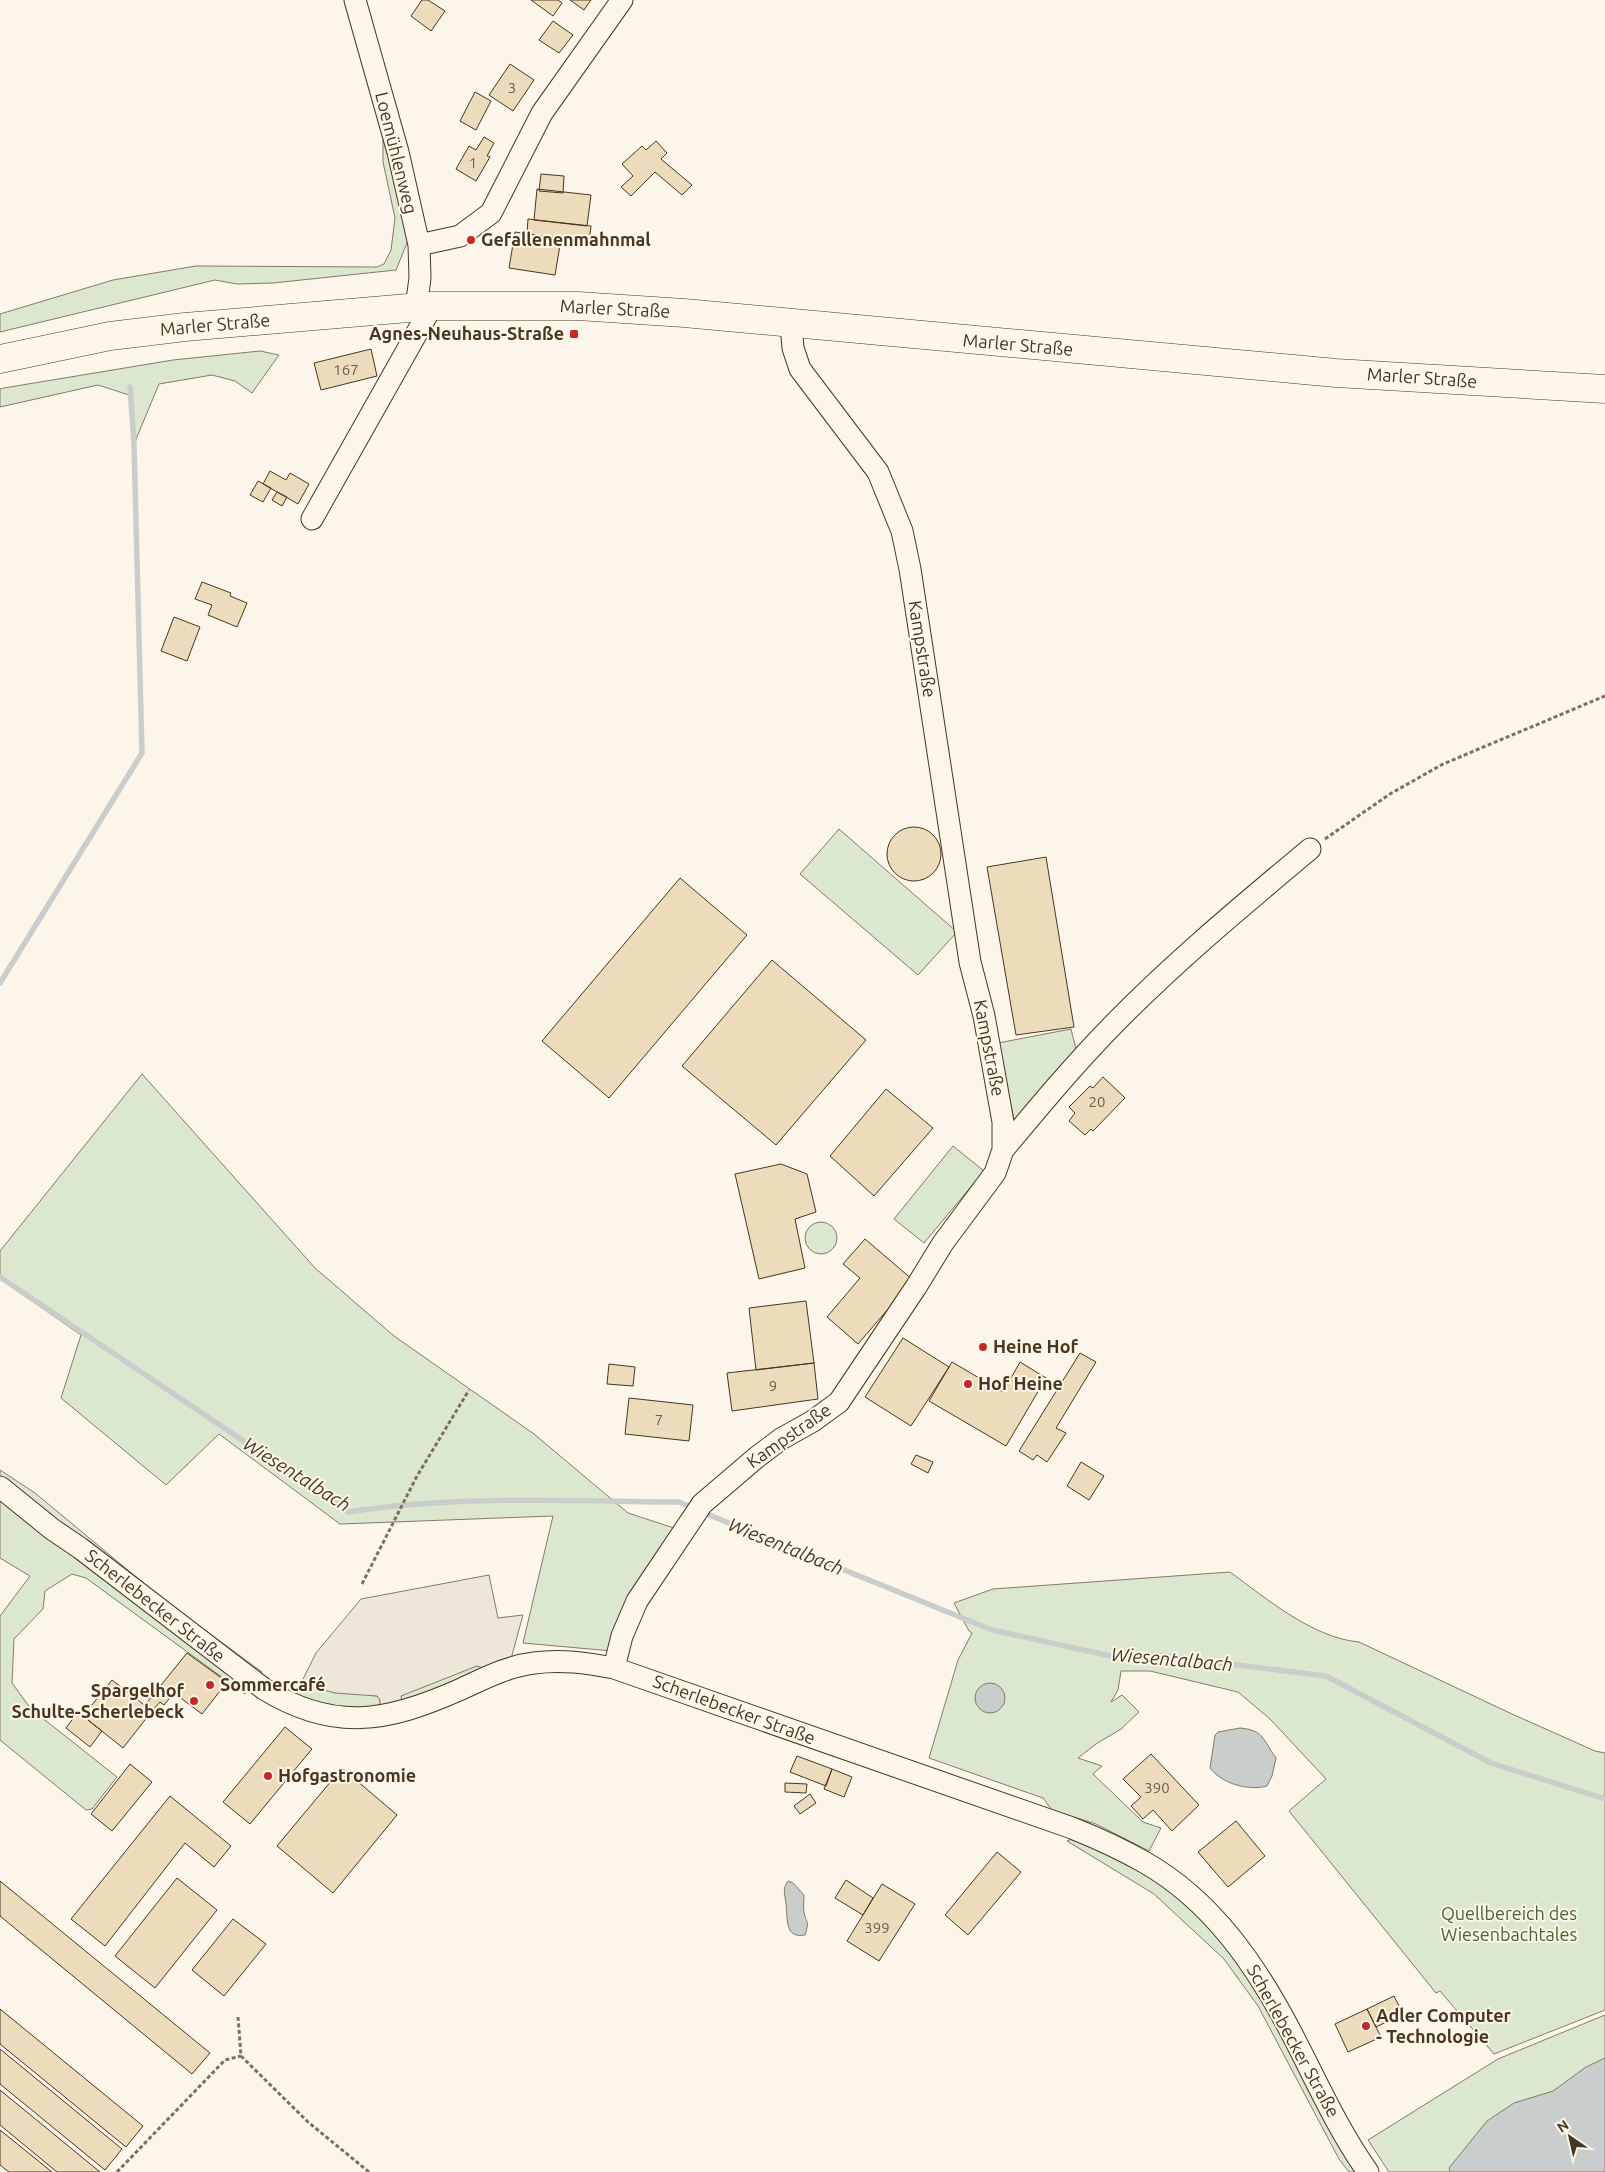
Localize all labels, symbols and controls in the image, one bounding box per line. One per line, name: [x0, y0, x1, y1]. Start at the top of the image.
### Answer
house number: 3: [508, 79, 516, 96]
street label: Loemühlenweg: [372, 90, 422, 216]
house number: 1: [469, 154, 477, 171]
place label: Gefallenenmahnmal: [481, 229, 651, 249]
marker: Gefallenenmahnmal: [465, 234, 477, 246]
street label: Marler Straße: [559, 295, 671, 321]
street label: Marler Straße: [159, 309, 271, 339]
place label: Agnes-Neuhaus-Straße: [369, 323, 564, 343]
marker: Agnes-Neuhaus-Straße: [568, 328, 580, 340]
street label: Marler Straße: [962, 329, 1074, 359]
house number: 167: [333, 361, 359, 378]
street label: Marler Straße: [1366, 363, 1478, 391]
street label: Kampstraße: [905, 599, 941, 699]
street label: Kampstraße: [971, 998, 1009, 1098]
house number: 20: [1089, 1093, 1105, 1110]
place label: Heine Hof: [993, 1336, 1078, 1356]
marker: Heine Hof: [977, 1341, 989, 1353]
place label: Hof Heine: [978, 1373, 1063, 1393]
house number: 9: [769, 1377, 777, 1394]
marker: Hof Heine: [962, 1378, 974, 1390]
street label: Kampstraße: [743, 1399, 834, 1471]
house number: 7: [655, 1411, 663, 1428]
water label: Wiesentalbach: [239, 1432, 355, 1516]
water label: Wiesentalbach: [725, 1513, 847, 1579]
street label: Scherlebecker Straße: [82, 1545, 229, 1666]
water label: Wiesentalbach: [1110, 1643, 1234, 1675]
street label: Scherlebecker Straße: [650, 1670, 818, 1748]
place label: Sommercafé: [220, 1674, 326, 1694]
marker: Sommercafé: [204, 1679, 216, 1691]
place label: Spargelhof Schulte-Scherlebeck: [11, 1680, 185, 1721]
marker: Spargelhof Schulte-Scherlebeck: [188, 1695, 200, 1707]
place label: Hofgastronomie: [278, 1765, 416, 1785]
marker: Hofgastronomie: [262, 1770, 274, 1782]
house number: 390: [1144, 1779, 1170, 1796]
park label: Quellbereich des Wiesenbachtales: [1441, 1903, 1577, 1944]
house number: 399: [864, 1919, 890, 1936]
street label: Scherlebecker Straße: [1244, 1961, 1344, 2120]
place label: Adler Computer - Technologie: [1376, 2005, 1512, 2046]
marker: Adler Computer - Technologie: [1360, 2020, 1372, 2032]
north arrow: [1545, 2112, 1595, 2162]
text: N: [1554, 2117, 1572, 2136]

